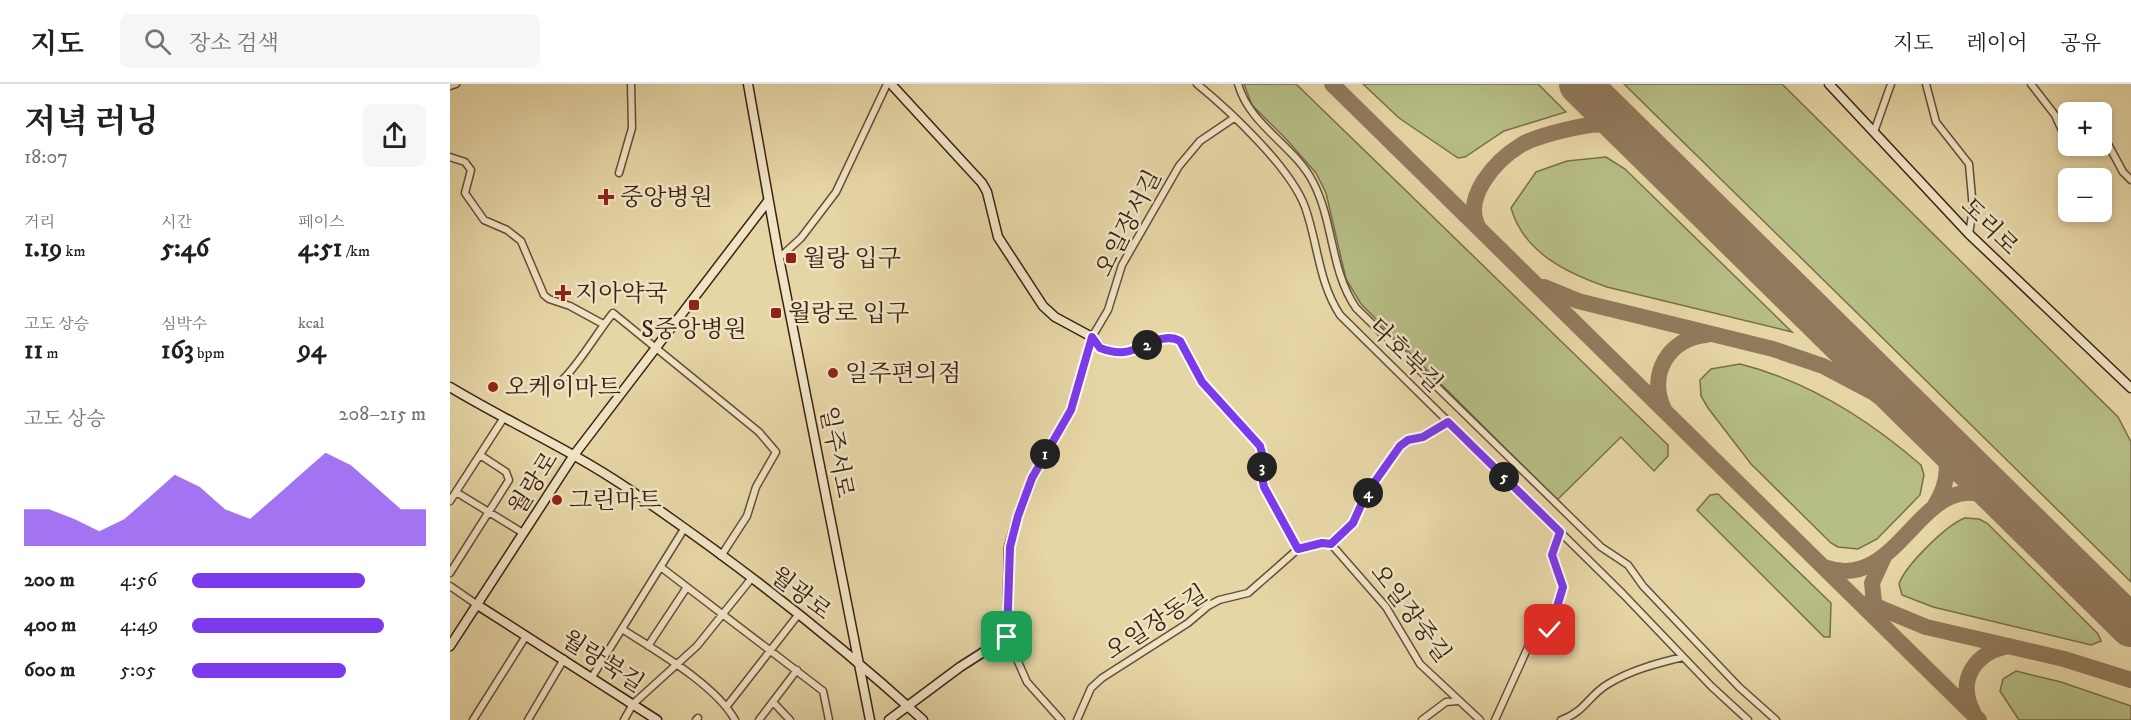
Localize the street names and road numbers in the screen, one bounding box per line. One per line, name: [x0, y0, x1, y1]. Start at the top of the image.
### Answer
street label: 오일장서길: [1089, 165, 1169, 282]
street label: 도리로: [1954, 192, 2024, 262]
street label: 다호북길: [1362, 312, 1449, 399]
street label: 일주서로: [812, 404, 860, 501]
street label: 월랑로: [502, 446, 565, 521]
street label: 오일장중길: [1363, 558, 1457, 669]
street label: 월광로: [764, 561, 837, 627]
street label: 오일장동길: [1100, 579, 1213, 667]
street label: 월랑북길: [555, 624, 650, 700]

